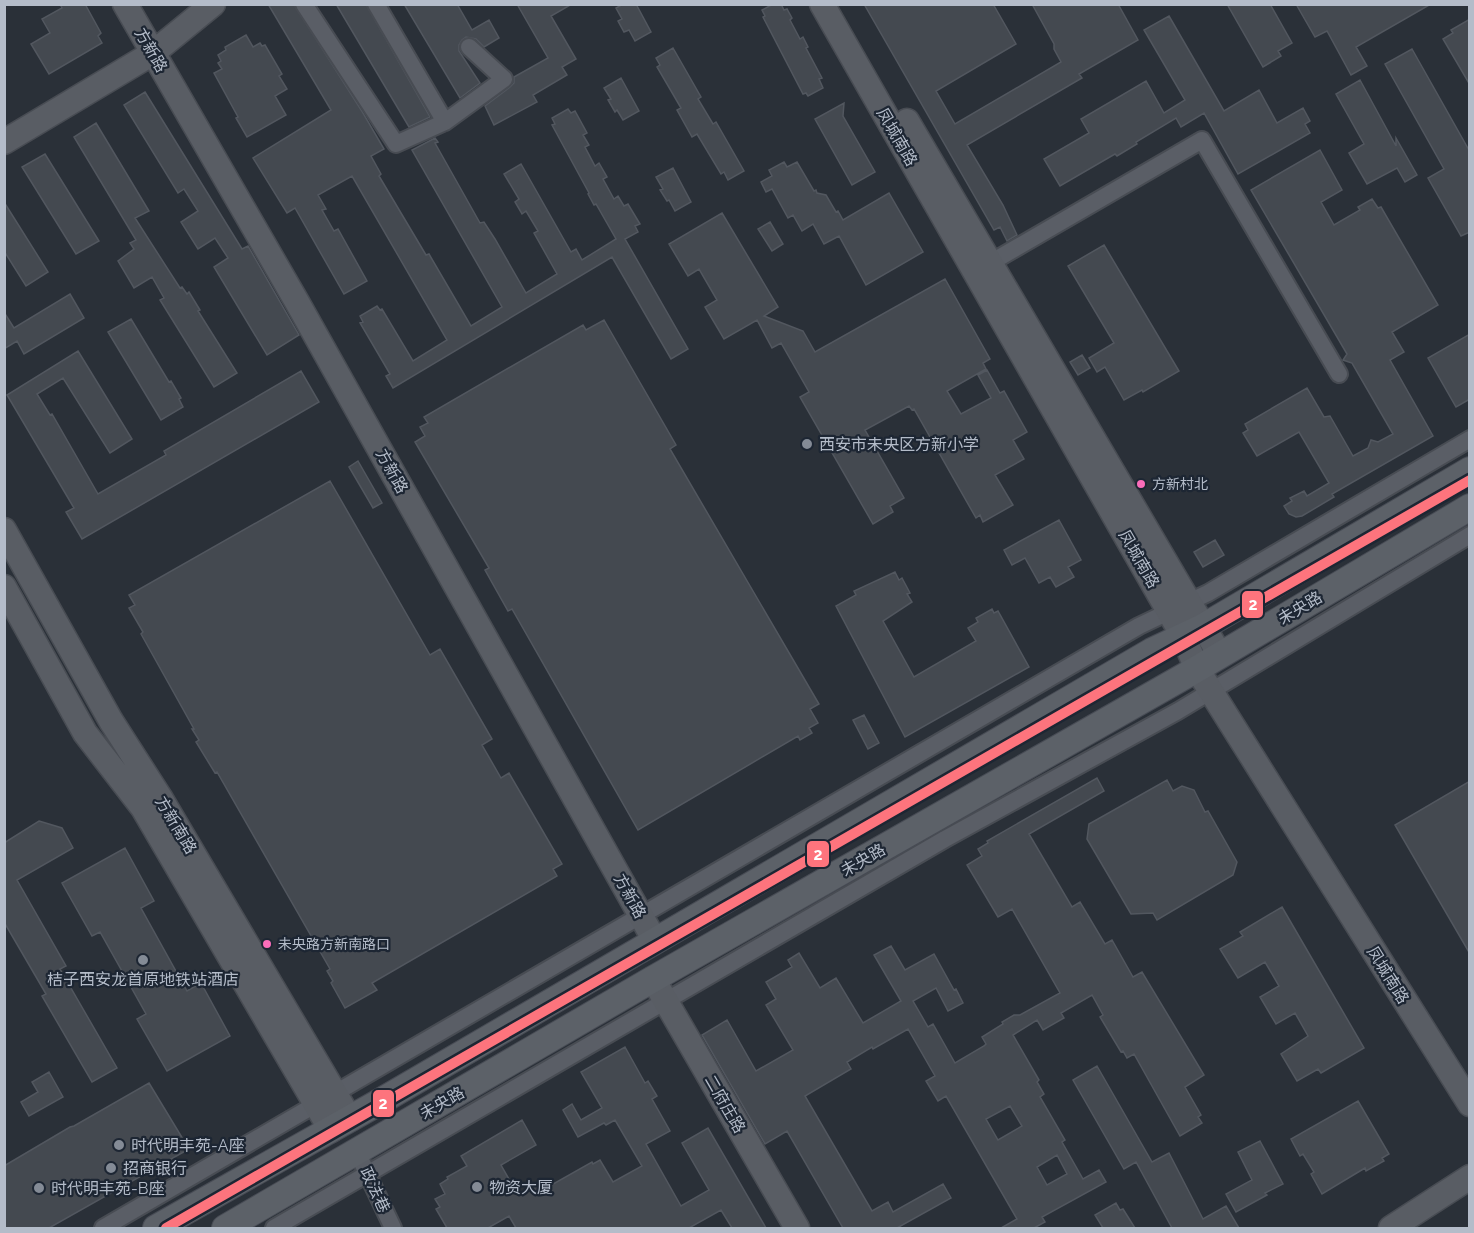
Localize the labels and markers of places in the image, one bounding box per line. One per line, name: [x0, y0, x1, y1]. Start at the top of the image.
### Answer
place label: 西安市未央区方新小学: [819, 435, 979, 454]
marker: 西安市未央区方新小学: [800, 437, 814, 451]
place label: 方新村北: [1152, 476, 1208, 492]
marker: 方新村北: [1135, 478, 1147, 490]
place label: 未央路方新南路口: [278, 936, 390, 952]
marker: 未央路方新南路口: [261, 938, 273, 950]
marker: 桔子西安龙首原地铁站酒店: [136, 953, 150, 967]
place label: 桔子西安龙首原地铁站酒店: [47, 970, 239, 989]
place label: 时代明丰苑-A座: [131, 1136, 245, 1155]
marker: 时代明丰苑-A座: [112, 1138, 126, 1152]
place label: 招商银行: [123, 1159, 187, 1178]
marker: 招商银行: [104, 1161, 118, 1175]
place label: 物资大厦: [489, 1178, 553, 1197]
place label: 时代明丰苑-B座: [51, 1179, 164, 1198]
marker: 物资大厦: [470, 1180, 484, 1194]
marker: 时代明丰苑-B座: [32, 1181, 46, 1195]

